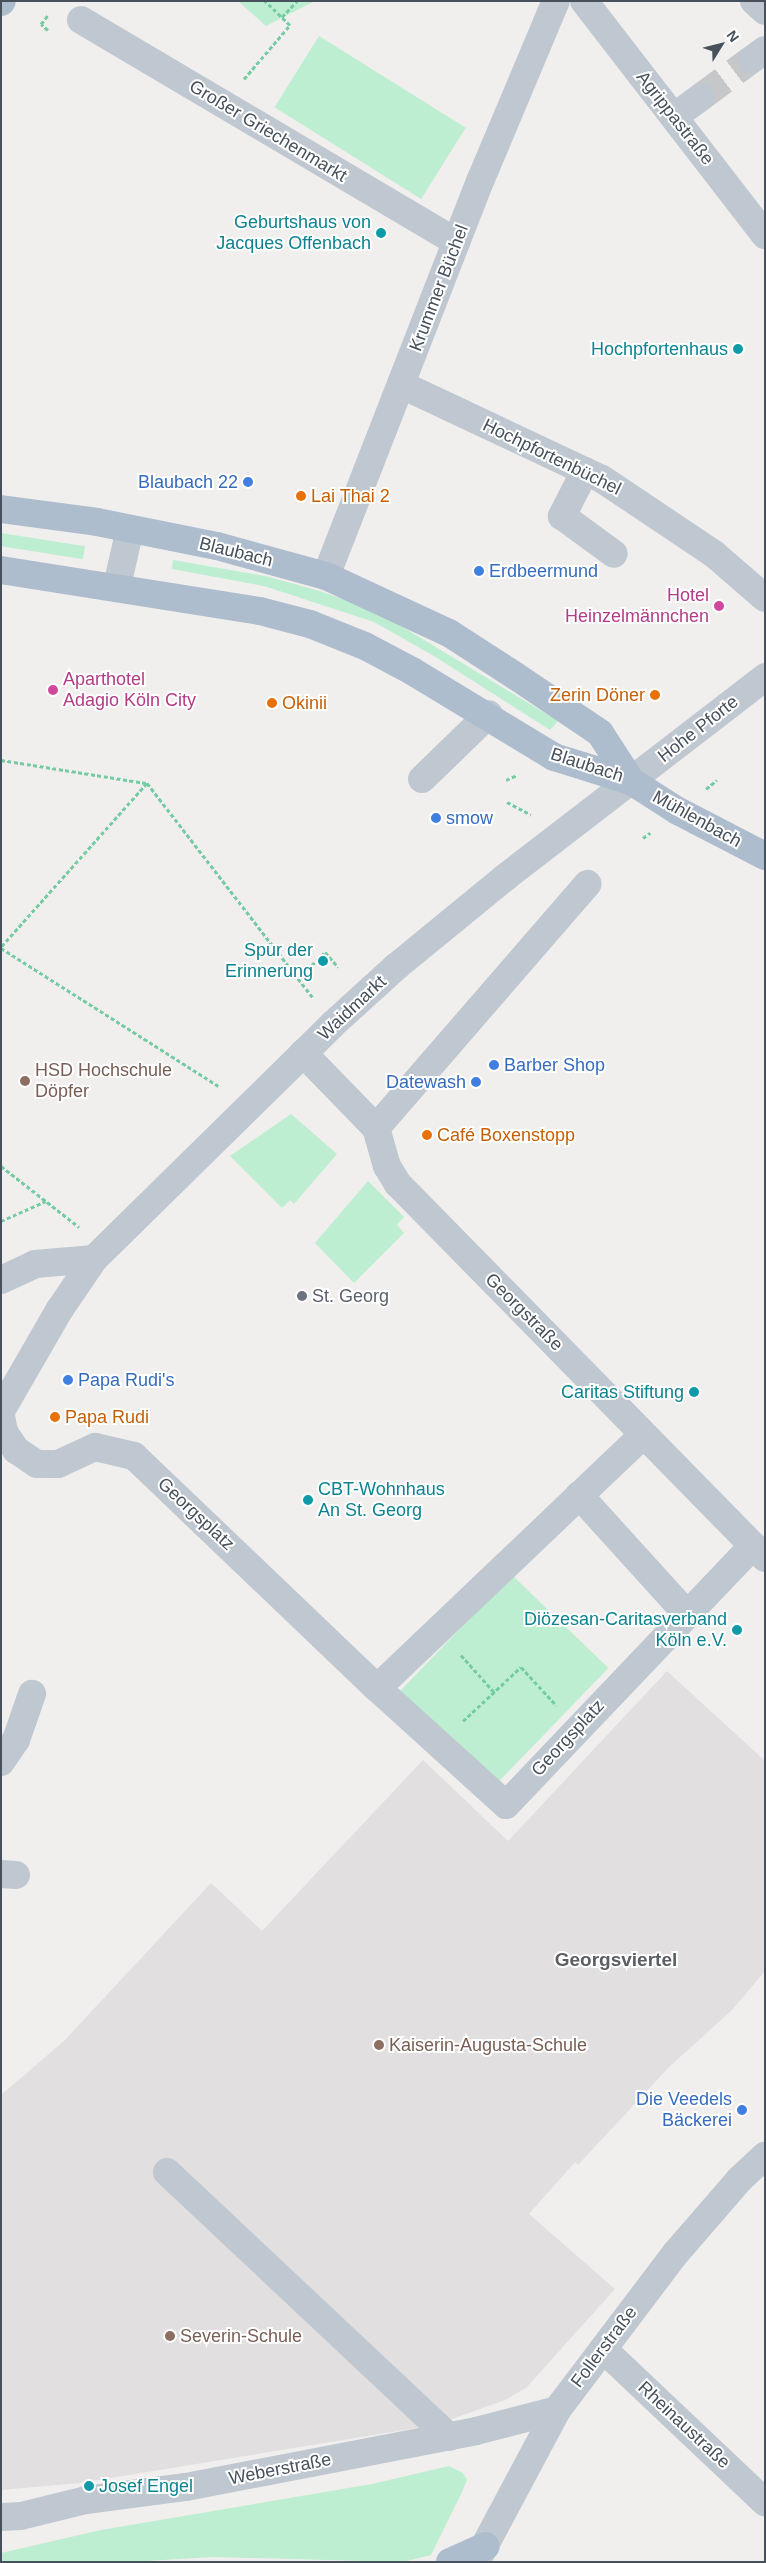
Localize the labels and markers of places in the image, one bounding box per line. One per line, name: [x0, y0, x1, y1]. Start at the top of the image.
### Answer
place label: Geburtshaus von Jacques Offenbach: [216, 212, 371, 254]
marker: Geburtshaus von Jacques Offenbach: [375, 227, 387, 239]
place label: Hochpfortenhaus: [591, 338, 728, 360]
marker: Hochpfortenhaus: [732, 343, 744, 355]
place label: Blaubach 22: [138, 471, 238, 493]
marker: Blaubach 22: [242, 476, 254, 488]
place label: Lai Thai 2: [311, 485, 390, 507]
marker: Lai Thai 2: [295, 490, 307, 502]
place label: Erdbeermund: [489, 560, 598, 582]
marker: Erdbeermund: [473, 565, 485, 577]
place label: Hotel Heinzelmännchen: [565, 585, 709, 628]
marker: Hotel Heinzelmännchen: [713, 600, 725, 612]
place label: Aparthotel Adagio Köln City: [63, 669, 196, 712]
marker: Aparthotel Adagio Köln City: [47, 684, 59, 696]
place label: Zerin Döner: [550, 684, 645, 706]
marker: Zerin Döner: [649, 689, 661, 701]
place label: Okinii: [282, 692, 327, 714]
marker: Okinii: [266, 697, 278, 709]
place label: smow: [446, 807, 493, 829]
marker: smow: [430, 812, 442, 824]
place label: Spur der Erinnerung: [225, 940, 313, 982]
marker: Spur der Erinnerung: [317, 955, 329, 967]
place label: Barber Shop: [504, 1054, 605, 1076]
marker: Barber Shop: [488, 1059, 500, 1071]
place label: HSD Hochschule Döpfer: [35, 1060, 172, 1102]
place label: Datewash: [386, 1071, 466, 1093]
marker: HSD Hochschule Döpfer: [19, 1075, 31, 1087]
marker: Datewash: [470, 1076, 482, 1088]
place label: Café Boxenstopp: [437, 1124, 575, 1146]
marker: Café Boxenstopp: [421, 1129, 433, 1141]
place label: St. Georg: [312, 1285, 389, 1307]
marker: St. Georg: [296, 1290, 308, 1302]
place label: Papa Rudi's: [78, 1369, 174, 1391]
marker: Papa Rudi's: [62, 1374, 74, 1386]
place label: Caritas Stiftung: [561, 1381, 684, 1403]
marker: Caritas Stiftung: [688, 1386, 700, 1398]
place label: Papa Rudi: [65, 1406, 149, 1428]
marker: Papa Rudi: [49, 1411, 61, 1423]
place label: CBT-Wohnhaus An St. Georg: [318, 1479, 445, 1522]
marker: CBT-Wohnhaus An St. Georg: [302, 1494, 314, 1506]
place label: Diözesan-Caritasverband Köln e.V.: [524, 1609, 727, 1652]
marker: Diözesan-Caritasverband Köln e.V.: [731, 1624, 743, 1636]
place label: Kaiserin-Augusta-Schule: [389, 2034, 587, 2056]
marker: Kaiserin-Augusta-Schule: [373, 2039, 385, 2051]
place label: Die Veedels Bäckerei: [636, 2089, 732, 2132]
marker: Die Veedels Bäckerei: [736, 2104, 748, 2116]
place label: Severin-Schule: [180, 2325, 302, 2347]
marker: Severin-Schule: [164, 2330, 176, 2342]
place label: Josef Engel: [99, 2475, 193, 2497]
marker: Josef Engel: [83, 2480, 95, 2492]

